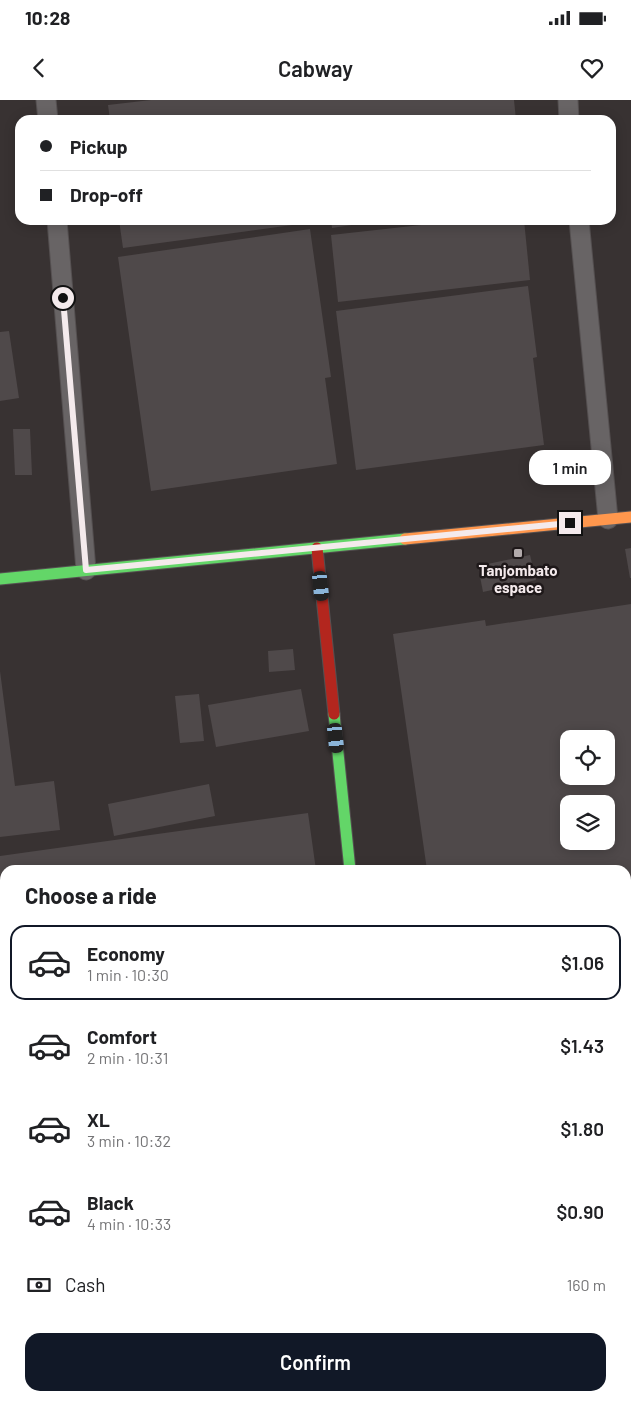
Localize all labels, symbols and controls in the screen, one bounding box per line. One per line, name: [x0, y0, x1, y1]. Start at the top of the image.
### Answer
text: 10:28: [25, 6, 70, 29]
icon: back: [25, 54, 53, 82]
icon: heart: [578, 54, 606, 82]
text: Cabway: [278, 55, 353, 81]
text: Pickup: [70, 135, 128, 158]
text: Drop-off: [70, 183, 143, 206]
route start: [52, 287, 74, 309]
callout: 1 min: [529, 450, 611, 486]
text: 1 min: [553, 458, 587, 477]
route end: [559, 512, 581, 534]
marker: Tanjombato espace: [512, 547, 524, 559]
place label: Tanjombato espace: [478, 561, 558, 596]
car: [311, 570, 330, 602]
car: [326, 722, 345, 754]
map controls: [560, 730, 615, 850]
button: locate: [560, 730, 615, 785]
button: layers: [560, 795, 615, 850]
text: Choose a ride: [25, 882, 157, 908]
icon: car: [27, 940, 72, 985]
text: Economy: [87, 942, 165, 965]
text: $1.06: [561, 951, 604, 974]
text: 1 min · 10:30: [87, 965, 169, 984]
icon: car: [27, 1023, 72, 1068]
text: Comfort: [87, 1025, 157, 1048]
text: $1.43: [560, 1034, 604, 1057]
text: 2 min · 10:31: [87, 1048, 168, 1067]
icon: car: [27, 1106, 72, 1151]
text: XL: [87, 1108, 110, 1131]
text: $1.80: [560, 1117, 604, 1140]
text: 3 min · 10:32: [87, 1131, 171, 1150]
icon: car: [27, 1189, 72, 1234]
text: Black: [87, 1191, 134, 1214]
text: $0.90: [556, 1200, 604, 1223]
text: 4 min · 10:33: [87, 1214, 171, 1233]
icon: cash: [25, 1271, 53, 1299]
text: Cash: [65, 1273, 106, 1296]
text: 160 m: [567, 1275, 606, 1294]
button: Confirm: [25, 1333, 606, 1391]

